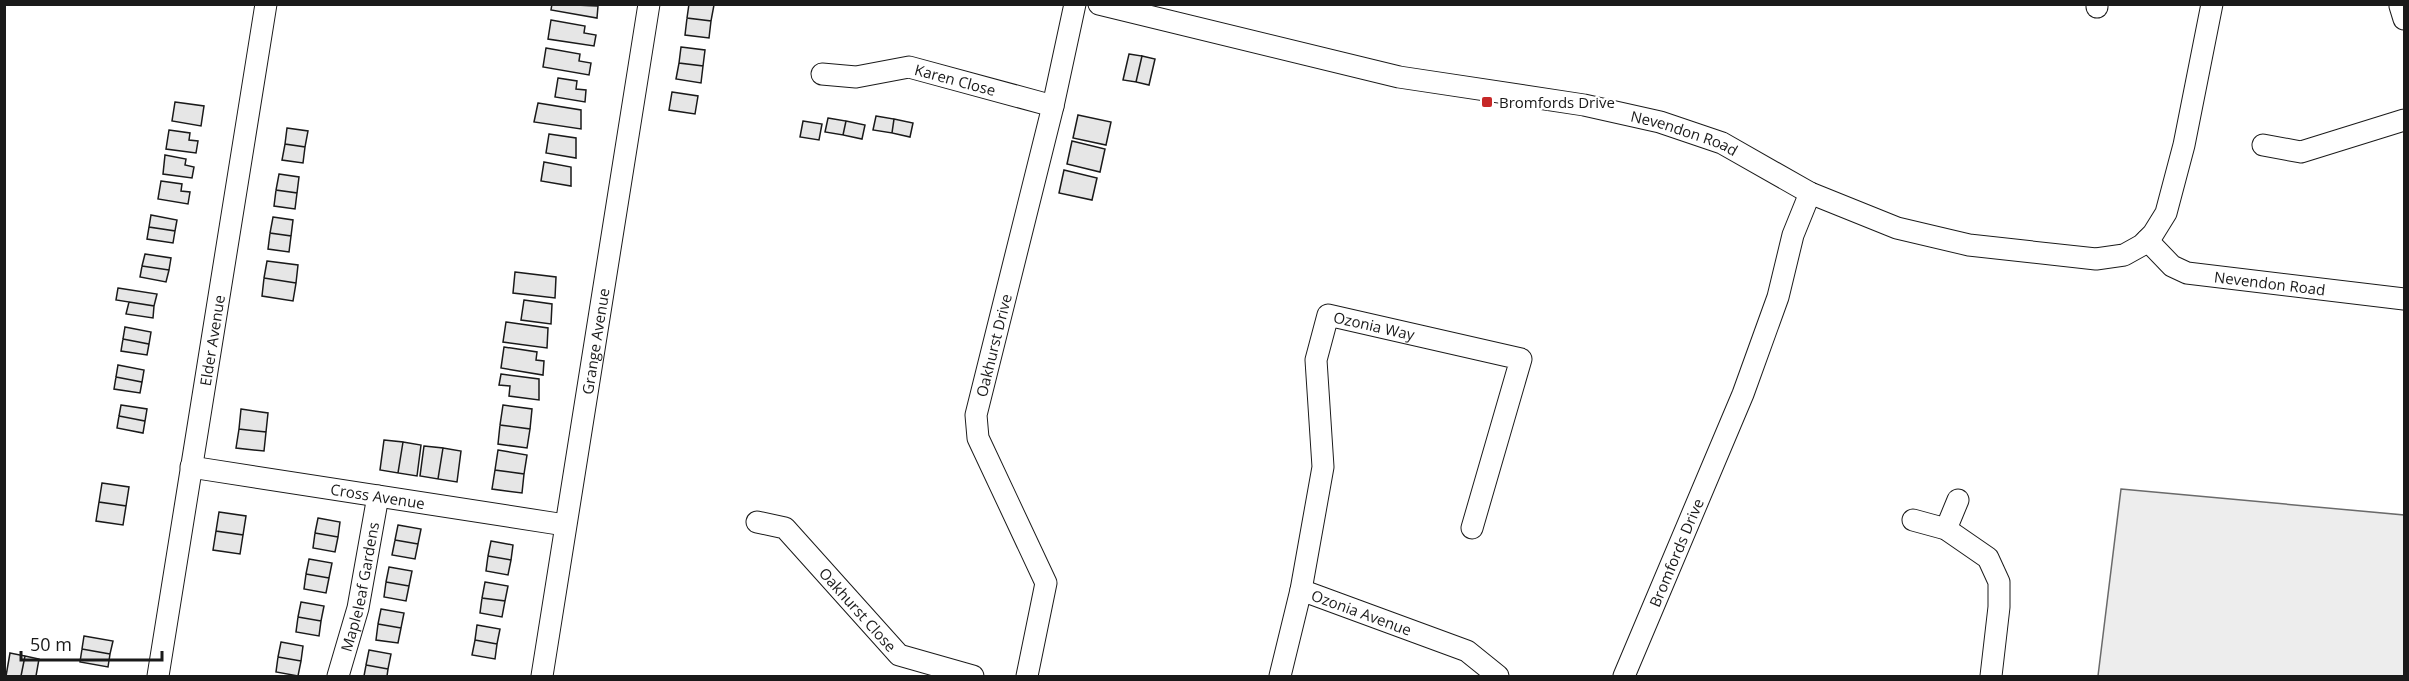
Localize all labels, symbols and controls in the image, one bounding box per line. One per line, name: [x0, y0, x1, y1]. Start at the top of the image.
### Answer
street label: Karen Close: [913, 59, 998, 100]
place label: Bromfords Drive: [1499, 92, 1615, 112]
marker: Bromfords Drive: [1480, 95, 1494, 109]
street label: Nevendon Road: [1629, 106, 1742, 160]
street label: Nevendon Road: [2213, 266, 2327, 300]
street label: Grange Avenue: [577, 287, 614, 396]
street label: Oakhurst Drive: [971, 292, 1016, 399]
street label: Elder Avenue: [195, 293, 229, 387]
street label: Ozonia Way: [1332, 307, 1417, 345]
street label: Cross Avenue: [329, 479, 426, 513]
street label: Bromfords Drive: [1644, 495, 1708, 610]
street label: Mapleleaf Gardens: [336, 520, 383, 654]
street label: Oakhurst Close: [815, 563, 901, 656]
street label: Ozonia Avenue: [1309, 585, 1414, 640]
scale bar: [21, 624, 162, 662]
text: 50 m: [30, 632, 72, 656]

